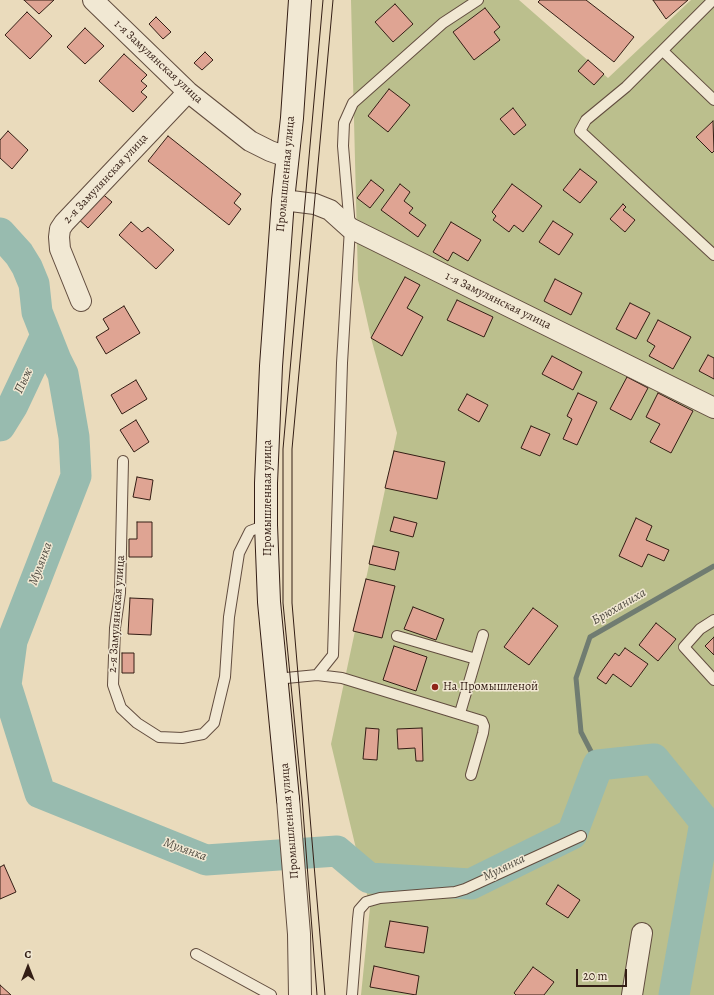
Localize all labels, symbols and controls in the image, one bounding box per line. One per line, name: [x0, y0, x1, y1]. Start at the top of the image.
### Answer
street label: 1-я Замулянская улица: [111, 17, 205, 107]
street label: Промышленная улица: [274, 115, 298, 233]
street label: 2-я Замулянская улица: [61, 131, 151, 227]
street label: 1-я Замулянская улица: [443, 269, 553, 333]
water label: Пыж: [11, 366, 37, 396]
street label: Промышленная улица: [261, 440, 275, 556]
water label: Мулянка: [26, 540, 56, 588]
street label: 2-я Замулянская улица: [106, 555, 128, 673]
water label: Брюханиха: [589, 585, 649, 629]
place label: На Промышленой: [443, 680, 538, 694]
marker: На Промышленой: [430, 682, 440, 692]
street label: Промышленная улица: [278, 762, 302, 880]
water label: Мулянка: [161, 835, 209, 865]
water label: Мулянка: [480, 851, 528, 885]
north arrow: [8, 947, 48, 987]
text: С: [25, 947, 31, 962]
scale bar: [578, 961, 629, 987]
text: 20 m: [583, 968, 607, 984]

